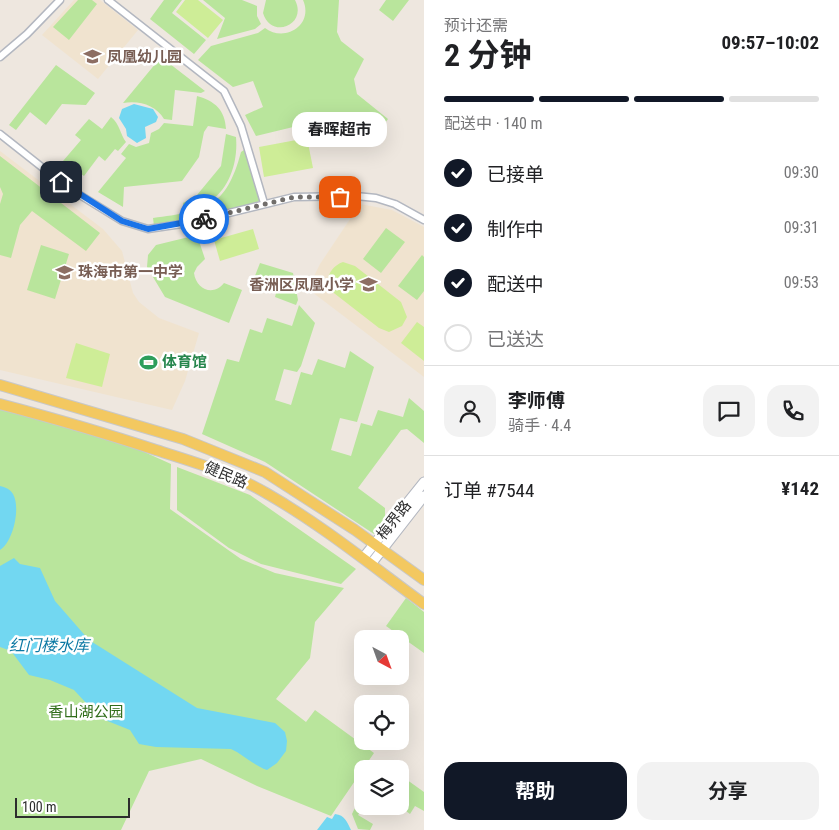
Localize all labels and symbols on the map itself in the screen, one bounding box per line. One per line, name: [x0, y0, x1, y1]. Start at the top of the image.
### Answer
school or university icon: 凤凰幼儿园: [83, 47, 103, 67]
place label: 凤凰幼儿园: [107, 48, 182, 66]
callout: 春晖超市: [292, 112, 388, 147]
pin: [40, 161, 82, 203]
pin: [319, 176, 361, 218]
courier: [179, 194, 229, 244]
school or university icon: 珠海市第一中学: [54, 262, 74, 282]
place label: 珠海市第一中学: [78, 263, 183, 281]
school or university icon: 香洲区凤凰小学: [358, 275, 378, 295]
place label: 香洲区凤凰小学: [249, 276, 354, 294]
sports icon: 体育馆: [138, 352, 158, 372]
place label: 体育馆: [162, 353, 207, 371]
street label: 健民路: [202, 458, 250, 492]
street label: 梅界路: [373, 497, 415, 543]
north arrow: [354, 630, 409, 685]
water label: 红门楼水库: [9, 636, 92, 655]
park label: 香山湖公园: [48, 703, 124, 721]
scale bar: [15, 795, 130, 818]

